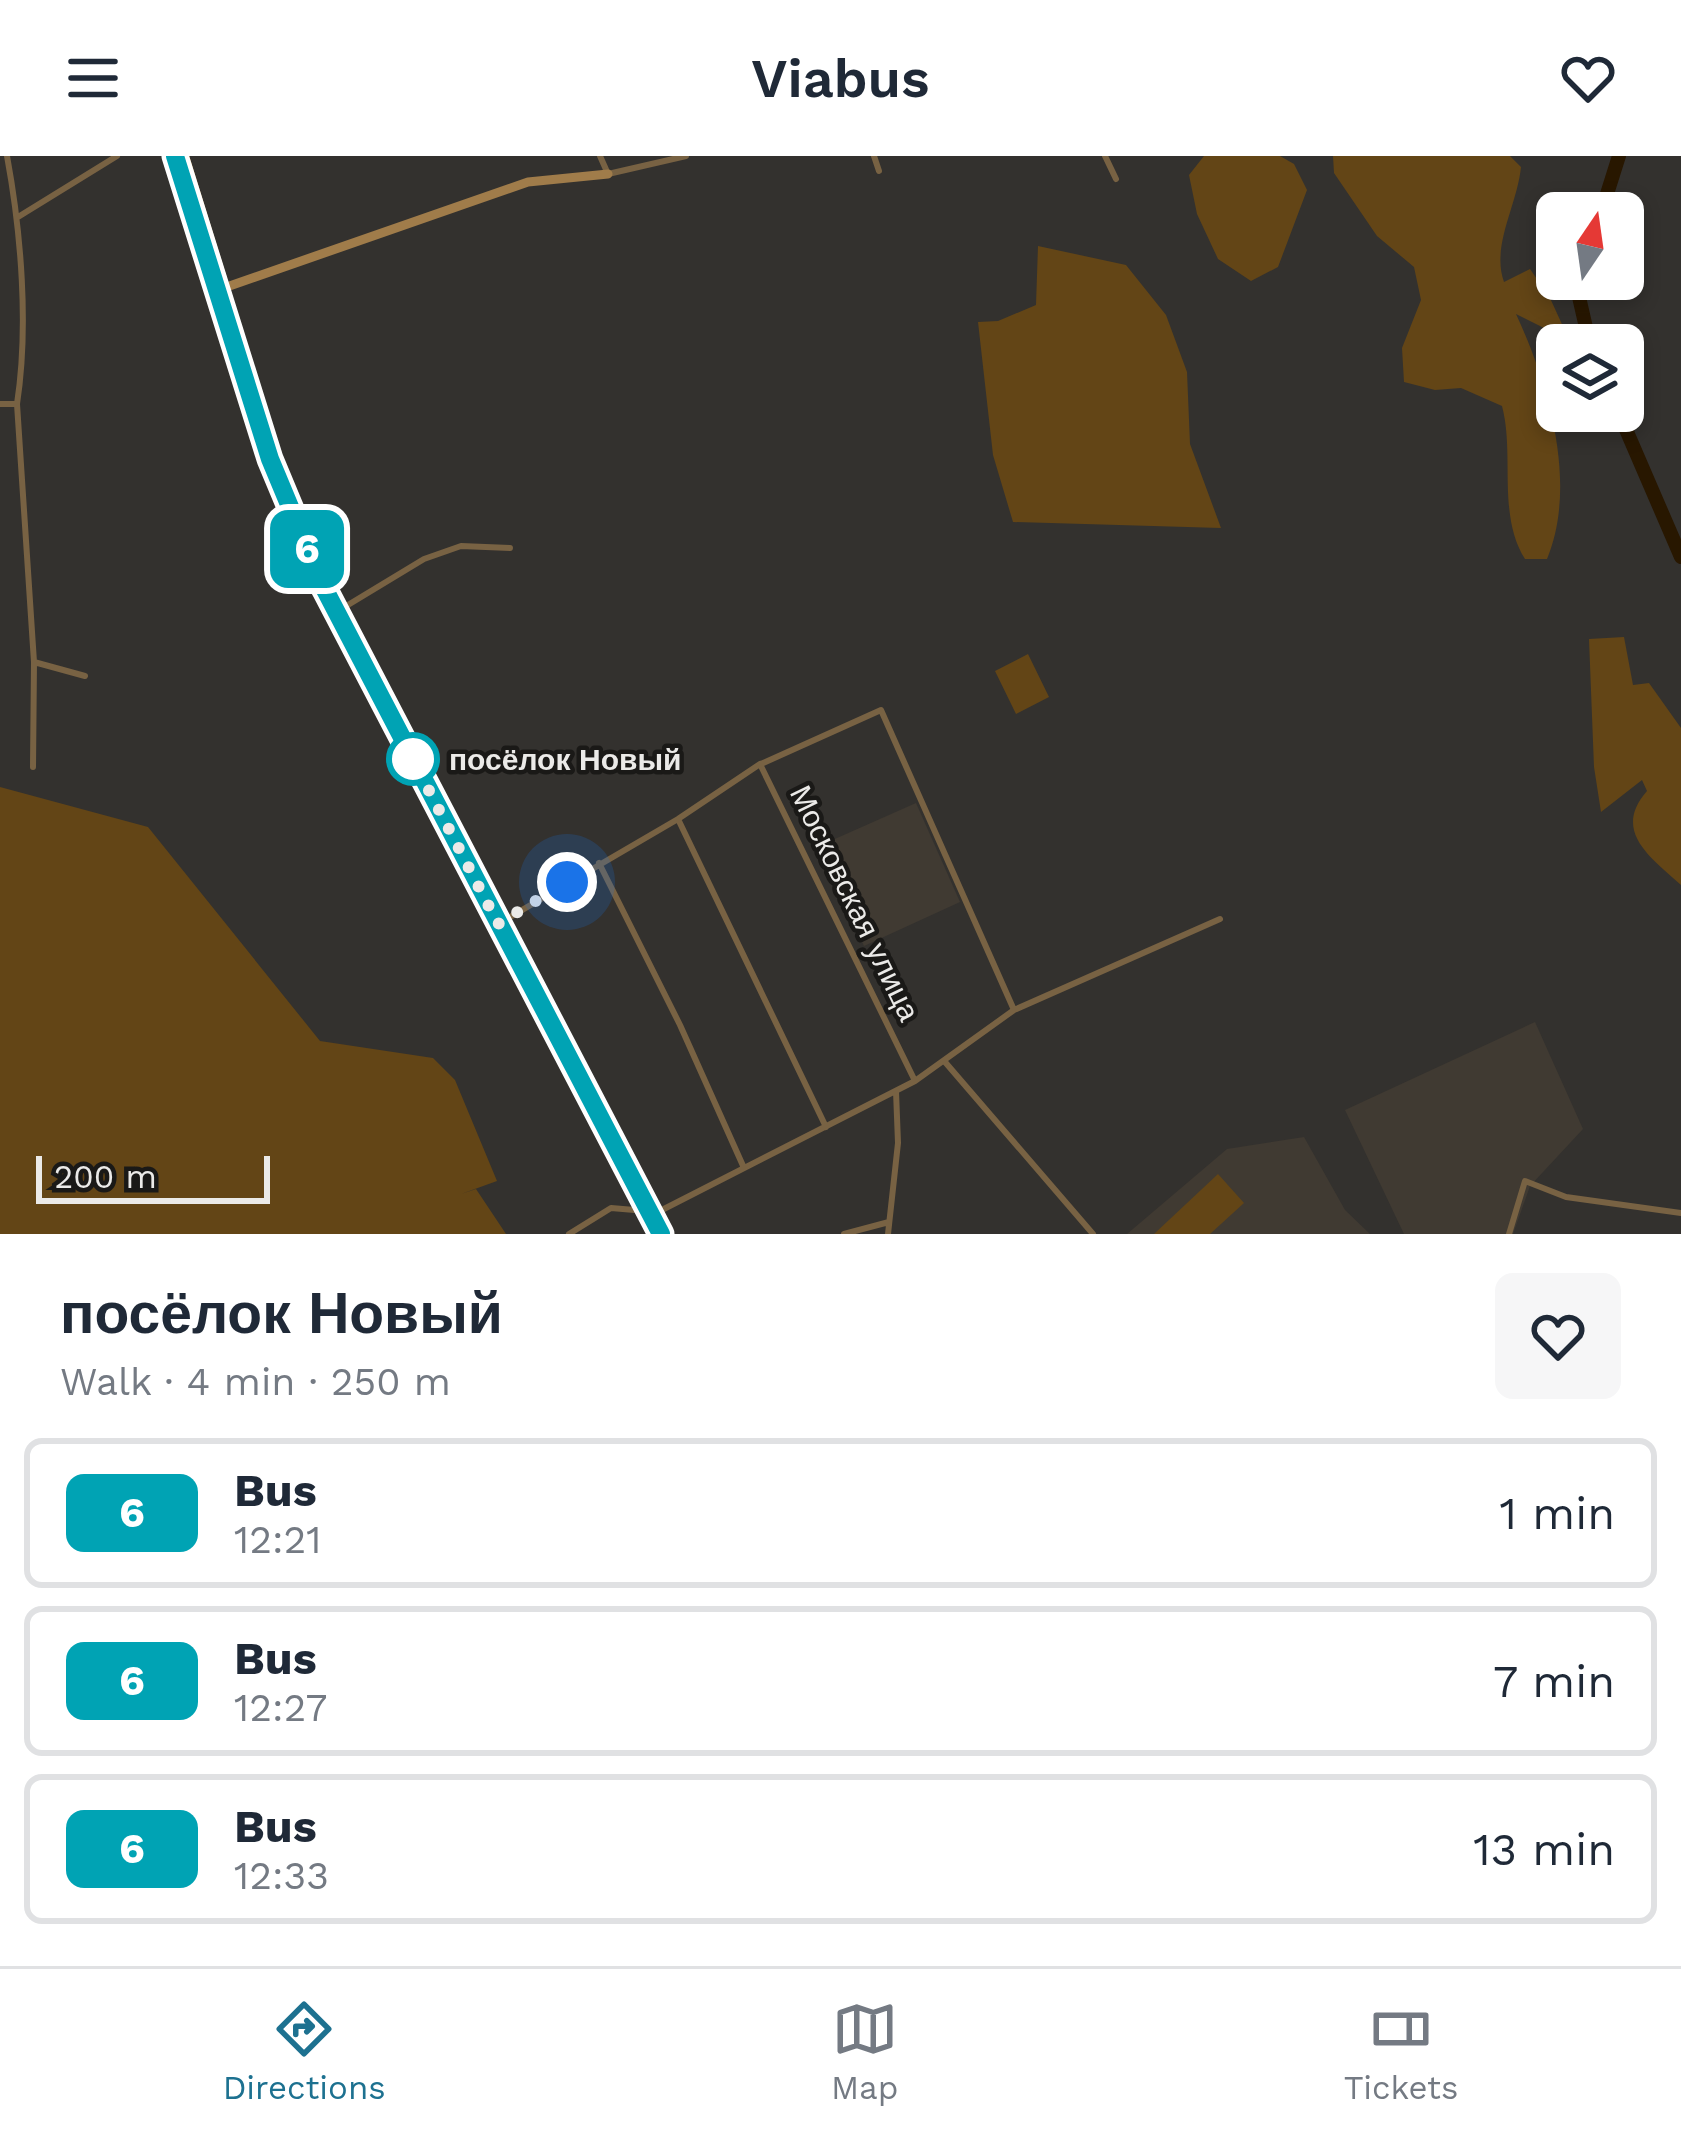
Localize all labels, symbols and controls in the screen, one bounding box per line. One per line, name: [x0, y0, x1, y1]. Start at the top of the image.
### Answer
icon: menu: [60, 45, 126, 111]
icon: heart: [1555, 45, 1621, 111]
text: Viabus: [751, 47, 930, 110]
north arrow: [1536, 192, 1644, 300]
map controls: [1536, 192, 1644, 432]
button: layers: [1536, 324, 1644, 432]
line badge: 6: [268, 510, 346, 588]
text: 6: [294, 524, 320, 573]
marker: посёлок Новый: [388, 734, 438, 784]
place label: посёлок Новый: [449, 742, 682, 777]
street label: Московская улица: [783, 780, 927, 1027]
your location: [537, 852, 597, 912]
scale bar: [36, 1150, 270, 1203]
text: 200 m: [54, 1157, 157, 1196]
button: heart: [1495, 1273, 1621, 1399]
text: посёлок Новый: [60, 1280, 503, 1347]
text: Walk · 4 min · 250 m: [60, 1359, 451, 1404]
text: Bus: [234, 1464, 317, 1517]
text: 1 min: [1499, 1487, 1615, 1540]
text: 6: [119, 1488, 145, 1537]
text: 12:21: [234, 1517, 321, 1562]
text: Bus: [234, 1632, 317, 1685]
text: 7 min: [1493, 1655, 1615, 1708]
text: 6: [119, 1656, 145, 1705]
text: 12:27: [234, 1685, 327, 1730]
text: Bus: [234, 1800, 317, 1853]
text: 13 min: [1473, 1823, 1615, 1876]
text: 6: [119, 1824, 145, 1873]
text: 12:33: [234, 1853, 329, 1898]
tab: Directions: [223, 1996, 386, 2107]
tab: Map: [831, 1996, 898, 2107]
tab: Tickets: [1344, 1996, 1458, 2107]

